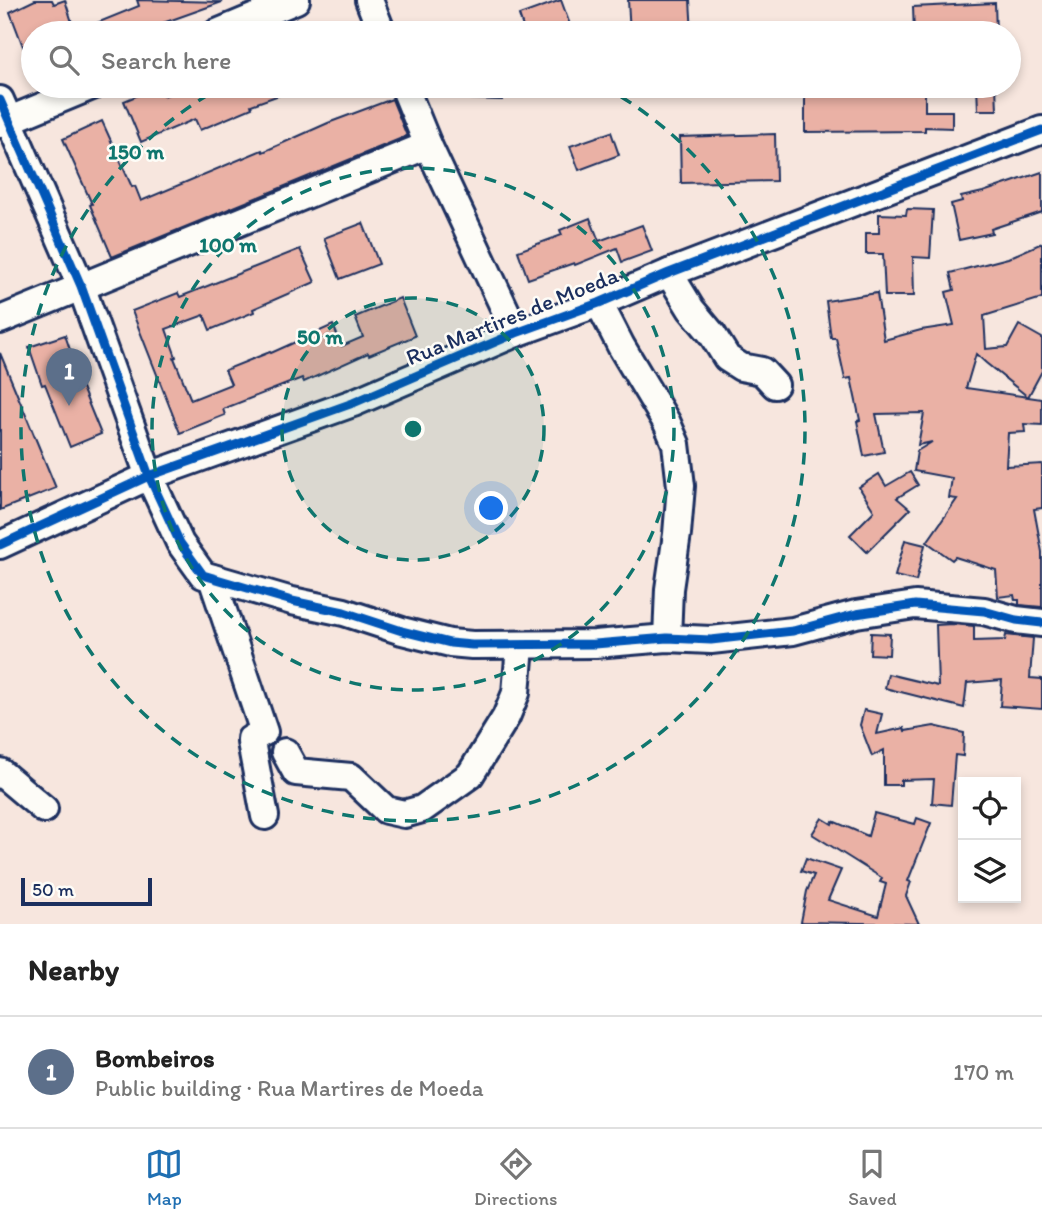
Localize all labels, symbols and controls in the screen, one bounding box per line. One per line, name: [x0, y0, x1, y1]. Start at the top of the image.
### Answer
search box: [21, 21, 1021, 98]
icon: search: [45, 41, 83, 79]
text: Search here: [101, 44, 231, 76]
text: 150 m: [108, 139, 164, 164]
text: 100 m: [199, 232, 257, 257]
street label: Rua Martires de Moeda: [402, 261, 622, 371]
text: 50 m: [297, 324, 344, 349]
pin: 1: [46, 348, 92, 406]
centre of rings: [401, 417, 425, 441]
your location: [474, 491, 508, 525]
map controls: [958, 777, 1021, 903]
button: locate: [958, 777, 1021, 840]
button: layers: [958, 840, 1021, 903]
scale bar: [21, 875, 152, 907]
text: 50 m: [32, 878, 74, 901]
text: Nearby: [28, 951, 119, 988]
text: Bombeiros: [95, 1042, 215, 1074]
text: 1: [46, 1058, 56, 1086]
text: 170 m: [953, 1058, 1014, 1086]
text: Public building · Rua Martires de Moeda: [95, 1074, 484, 1102]
tab: Map: [145, 1145, 183, 1210]
tab: Directions: [474, 1145, 558, 1210]
tab: Saved: [848, 1145, 897, 1210]

